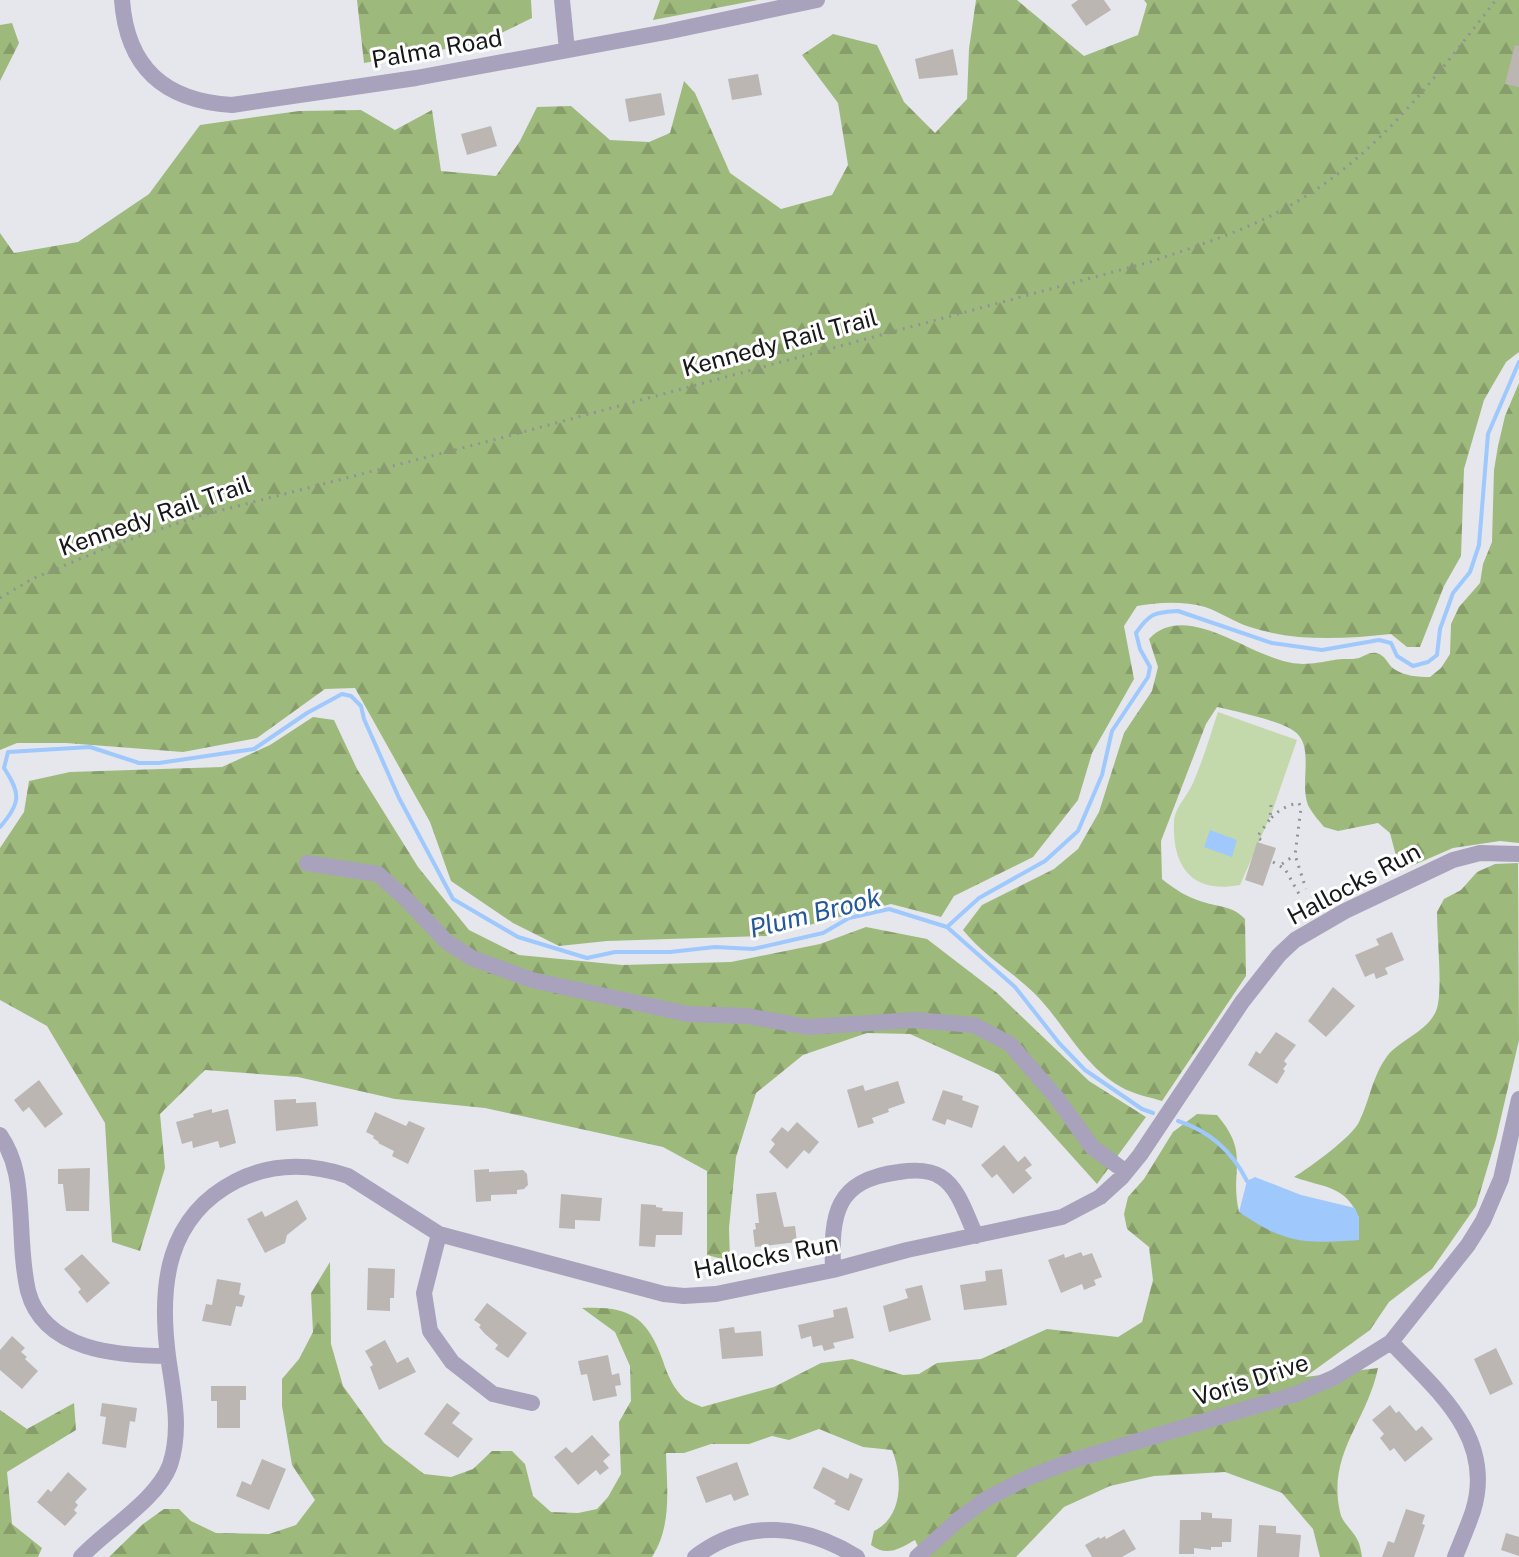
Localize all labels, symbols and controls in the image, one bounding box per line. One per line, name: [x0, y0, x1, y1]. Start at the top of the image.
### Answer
street label: Palma Road: [369, 23, 504, 73]
street label: Kennedy Rail Trail: [679, 302, 880, 382]
street label: Kennedy Rail Trail: [55, 469, 254, 561]
street label: Hallocks Run: [1282, 836, 1425, 930]
water label: Plum Brook: [746, 881, 884, 944]
street label: Hallocks Run: [691, 1228, 840, 1284]
street label: Voris Drive: [1190, 1347, 1312, 1411]

